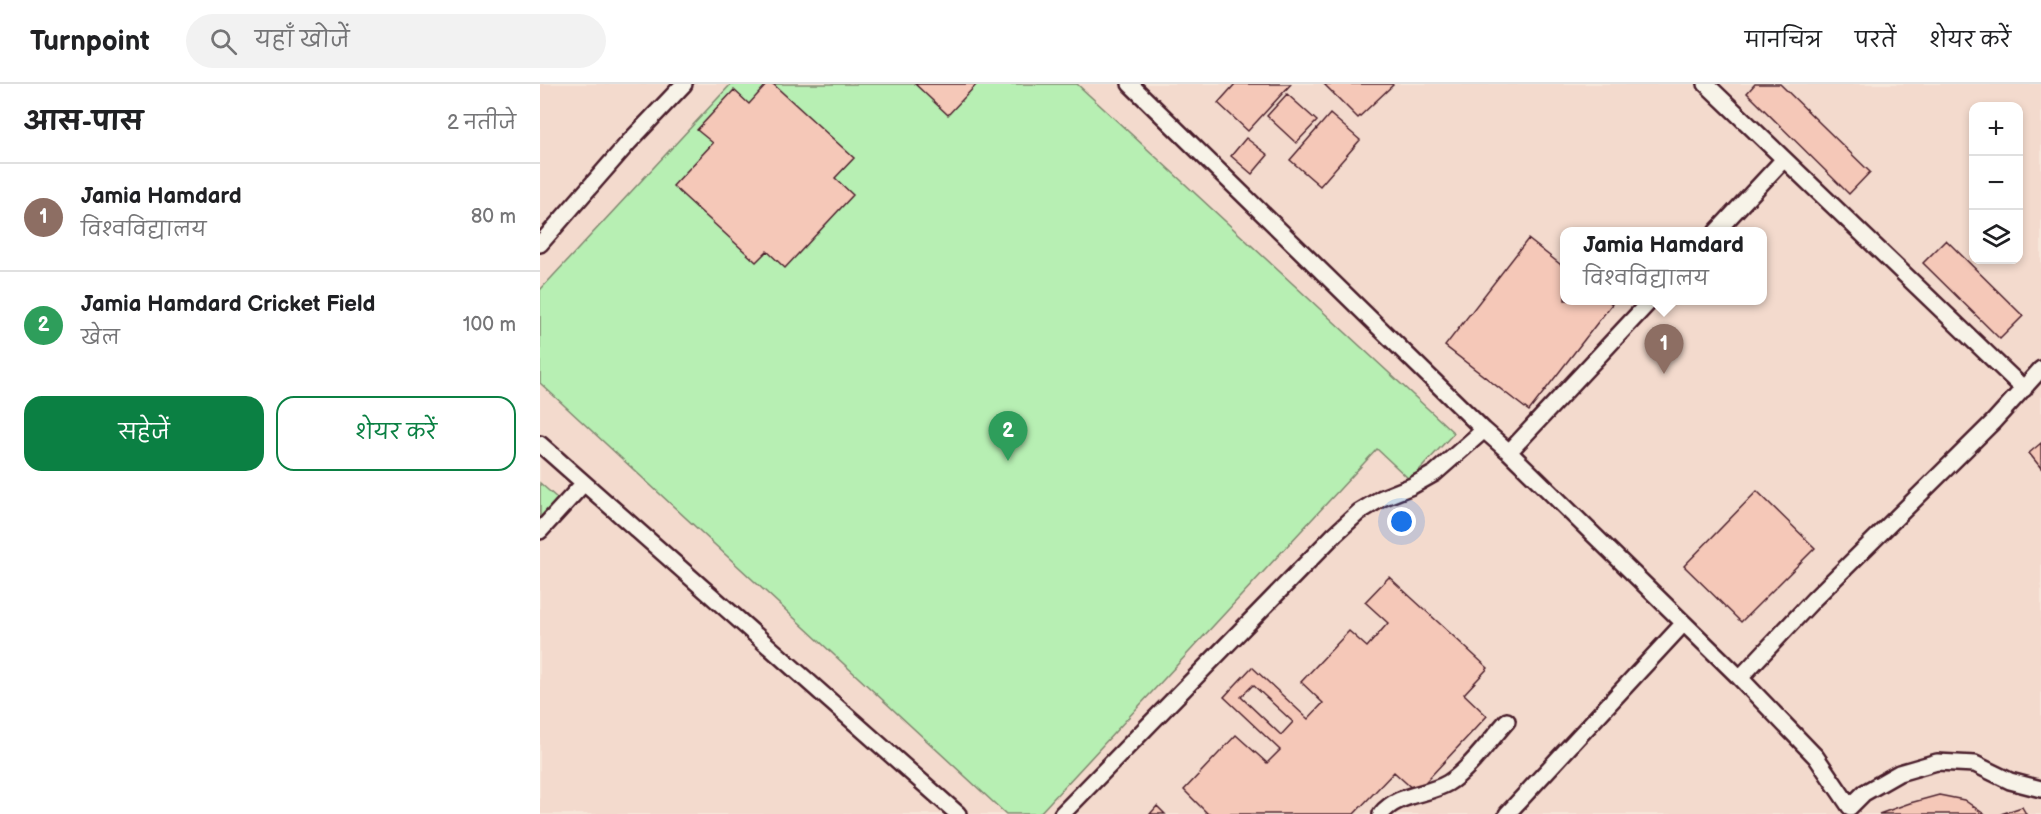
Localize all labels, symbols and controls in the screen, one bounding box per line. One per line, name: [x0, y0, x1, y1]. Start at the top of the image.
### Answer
search box: [186, 14, 606, 68]
text: Turnpoint: [30, 25, 150, 58]
icon: search: [207, 25, 240, 58]
text: यहाँ खोजें: [255, 27, 350, 54]
text: मानचित्र: [1745, 28, 1822, 53]
text: परतें: [1855, 28, 1896, 53]
text: शेयर करें: [1929, 28, 2011, 53]
map controls: [1969, 102, 2023, 264]
button: +: [1969, 102, 2023, 156]
text: आस-पास: [24, 107, 143, 138]
text: 2 नतीजे: [447, 111, 516, 135]
button: −: [1969, 156, 2023, 210]
text: Jamia Hamdard: [81, 183, 242, 210]
text: 1: [39, 205, 48, 229]
text: 80 m: [471, 205, 516, 229]
button: layers: [1969, 210, 2023, 264]
text: विश्वविद्यालय: [81, 218, 207, 242]
popup: [1560, 227, 1767, 305]
text: Jamia Hamdard: [1583, 232, 1744, 259]
text: विश्वविद्यालय: [1583, 267, 1709, 291]
text: Jamia Hamdard Cricket Field: [81, 291, 375, 318]
text: 2: [38, 313, 49, 337]
text: 100 m: [463, 313, 516, 337]
pin: 1: [1644, 324, 1684, 374]
text: खेल: [81, 326, 120, 350]
button: सहेजें: [24, 396, 264, 471]
button: शेयर करें: [276, 396, 516, 471]
pin: 2: [988, 412, 1028, 461]
your location: [1387, 507, 1416, 536]

